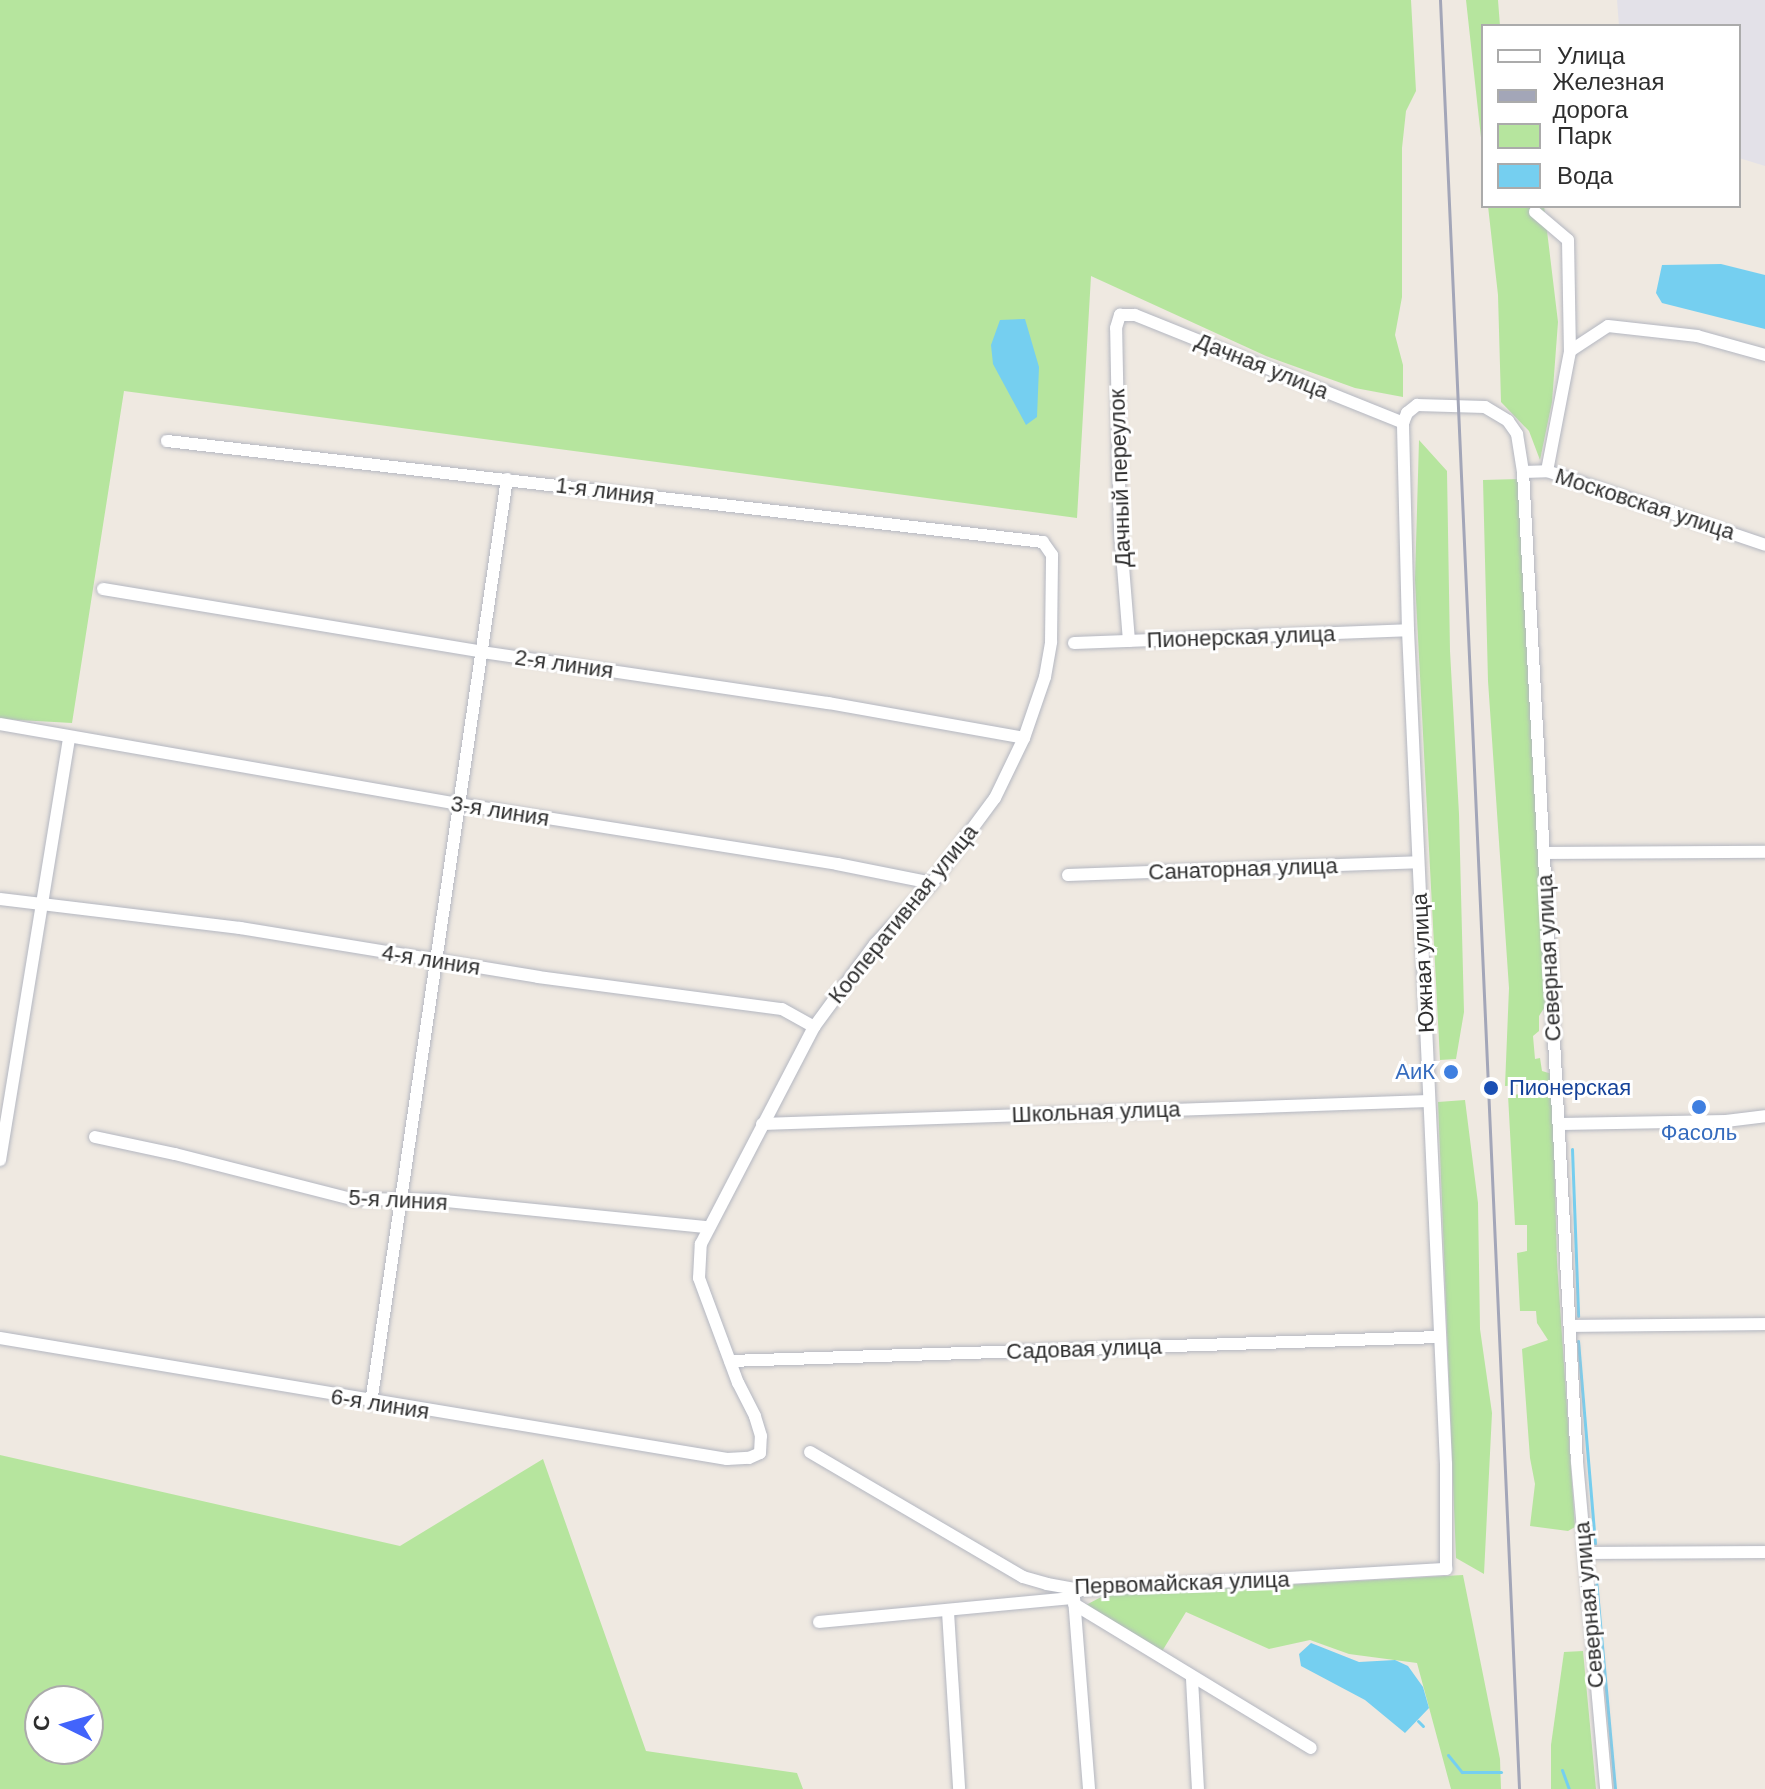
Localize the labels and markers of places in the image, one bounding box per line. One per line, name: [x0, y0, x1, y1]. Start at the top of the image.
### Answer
place label: АиК: [1395, 1059, 1435, 1085]
marker: АиК: [1442, 1063, 1460, 1081]
place label: Пионерская: [1509, 1075, 1631, 1101]
marker: Пионерская: [1480, 1077, 1502, 1099]
marker: Фасоль: [1690, 1098, 1708, 1116]
place label: Фасоль: [1661, 1120, 1737, 1146]

